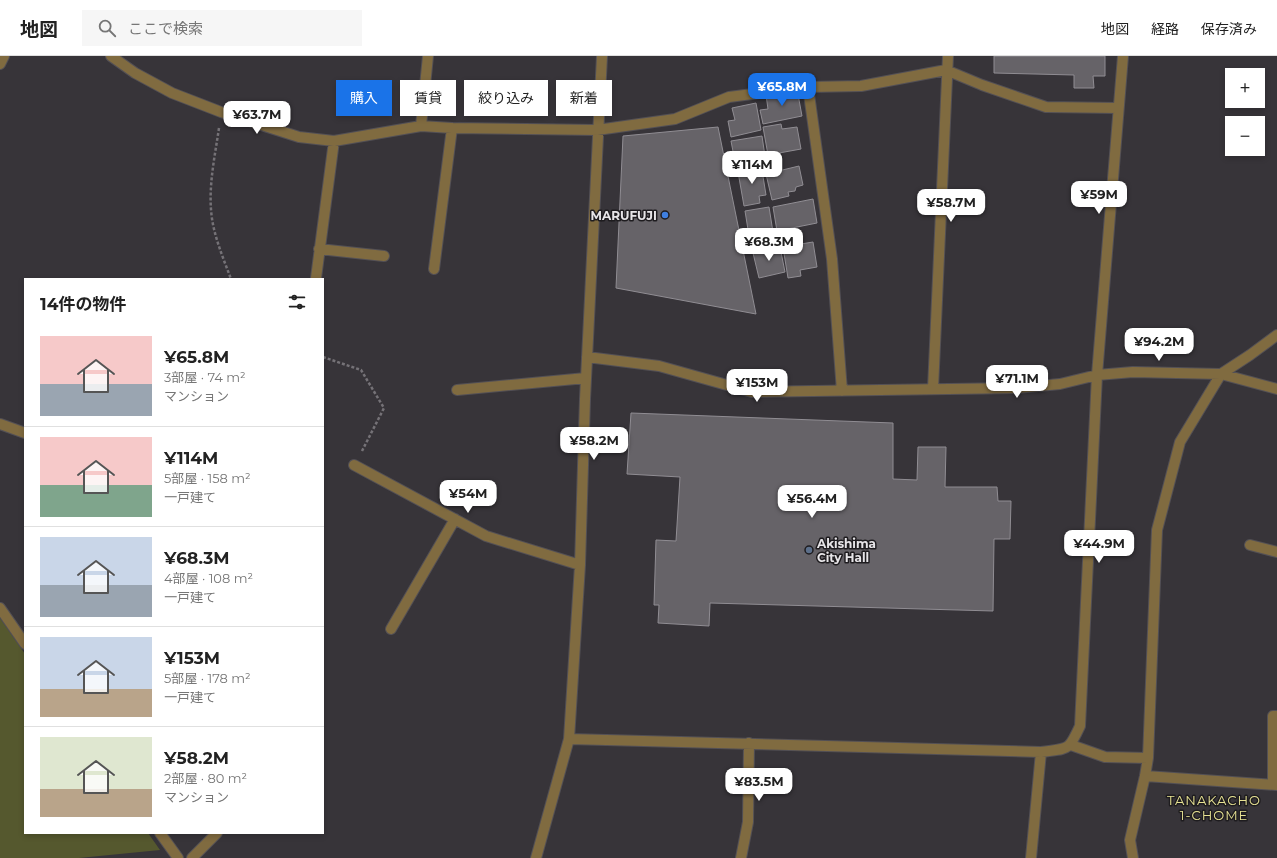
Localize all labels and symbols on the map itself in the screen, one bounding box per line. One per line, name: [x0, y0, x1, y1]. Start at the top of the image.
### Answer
pin: ¥65.8M: [749, 73, 815, 107]
pin: ¥63.7M: [224, 101, 290, 135]
pin: ¥114M: [724, 151, 780, 185]
pin: ¥59M: [1075, 181, 1123, 215]
pin: ¥58.7M: [918, 189, 984, 223]
place label: MARUFUJI: [591, 208, 657, 223]
marker: MARUFUJI: [660, 210, 670, 220]
pin: ¥68.3M: [736, 228, 802, 262]
pin: ¥94.2M: [1126, 328, 1192, 362]
pin: ¥71.1M: [984, 365, 1050, 399]
pin: ¥153M: [729, 369, 785, 403]
pin: ¥58.2M: [561, 427, 627, 461]
pin: ¥54M: [444, 480, 492, 514]
pin: ¥56.4M: [779, 485, 845, 519]
pin: ¥44.9M: [1066, 530, 1132, 564]
place label: Akishima City Hall: [816, 536, 876, 565]
marker: Akishima City Hall: [804, 545, 814, 555]
pin: ¥83.5M: [726, 768, 792, 802]
district label: TANAKACHO 1-CHOME: [1167, 792, 1261, 823]

